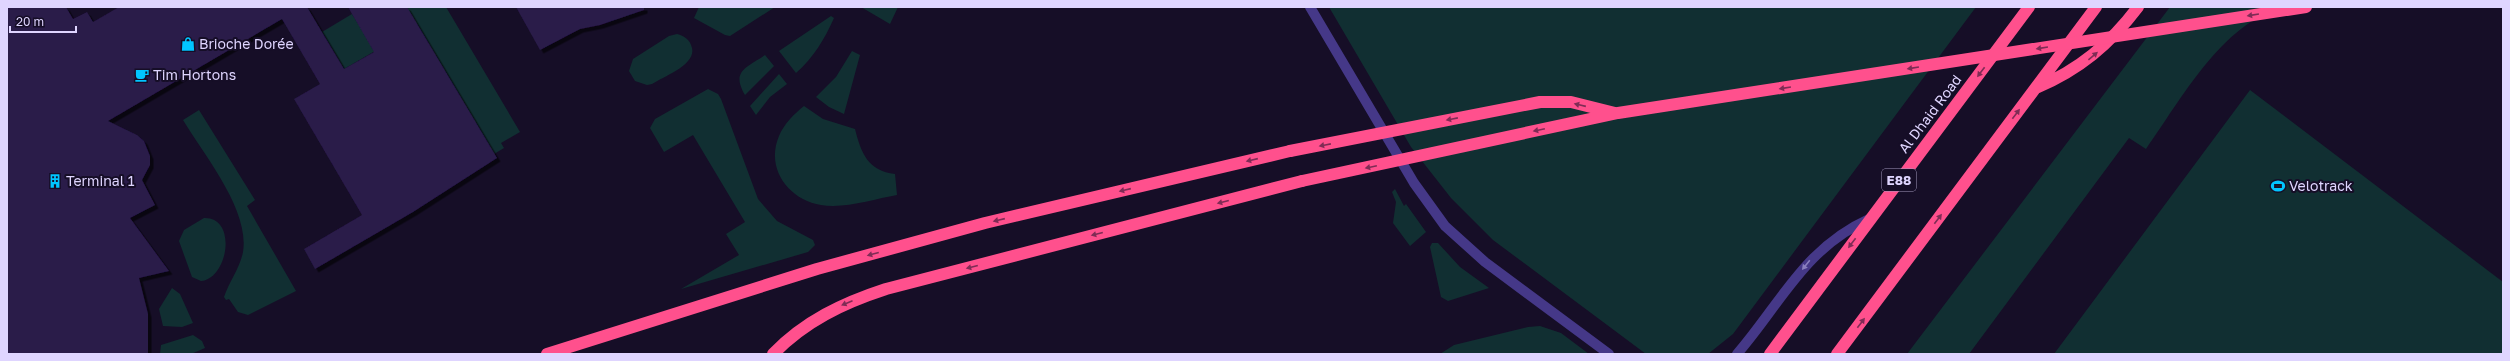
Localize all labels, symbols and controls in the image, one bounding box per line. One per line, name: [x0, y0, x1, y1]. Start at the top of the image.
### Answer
scale bar: [10, 8, 76, 34]
one-way arrow: [2247, 12, 2259, 18]
text: 20 m: [16, 14, 44, 29]
place label: Brioche Dorée: [199, 35, 294, 52]
shop icon: Brioche Dorée: [180, 36, 196, 52]
one-way arrow: [2036, 45, 2048, 51]
one-way arrow: [2088, 51, 2098, 60]
one-way arrow: [1907, 65, 1919, 71]
place label: Tim Hortons: [153, 66, 236, 83]
one-way arrow: [1976, 66, 1985, 77]
cafe icon: Tim Hortons: [134, 67, 150, 83]
street label: Al Dhaid Road: [1895, 71, 1965, 156]
one-way arrow: [1779, 85, 1791, 91]
one-way arrow: [1574, 101, 1586, 107]
one-way arrow: [2012, 109, 2020, 120]
one-way arrow: [1446, 117, 1458, 123]
one-way arrow: [1533, 128, 1545, 134]
one-way arrow: [1318, 142, 1331, 148]
one-way arrow: [1246, 158, 1258, 164]
one-way arrow: [1365, 164, 1377, 170]
road number: E88: [1882, 169, 1916, 191]
place label: Terminal 1: [66, 172, 135, 189]
building icon: Terminal 1: [47, 173, 63, 189]
place label: Velotrack: [2289, 177, 2353, 194]
sports icon: Velotrack: [2270, 178, 2286, 194]
one-way arrow: [1119, 187, 1131, 193]
one-way arrow: [1217, 199, 1230, 205]
one-way arrow: [1934, 213, 1942, 224]
one-way arrow: [992, 217, 1005, 223]
one-way arrow: [1091, 231, 1103, 237]
one-way arrow: [1848, 237, 1856, 248]
one-way arrow: [867, 251, 879, 257]
one-way arrow: [1802, 259, 1810, 270]
one-way arrow: [965, 264, 978, 270]
one-way arrow: [840, 300, 852, 306]
one-way arrow: [1856, 317, 1865, 328]

